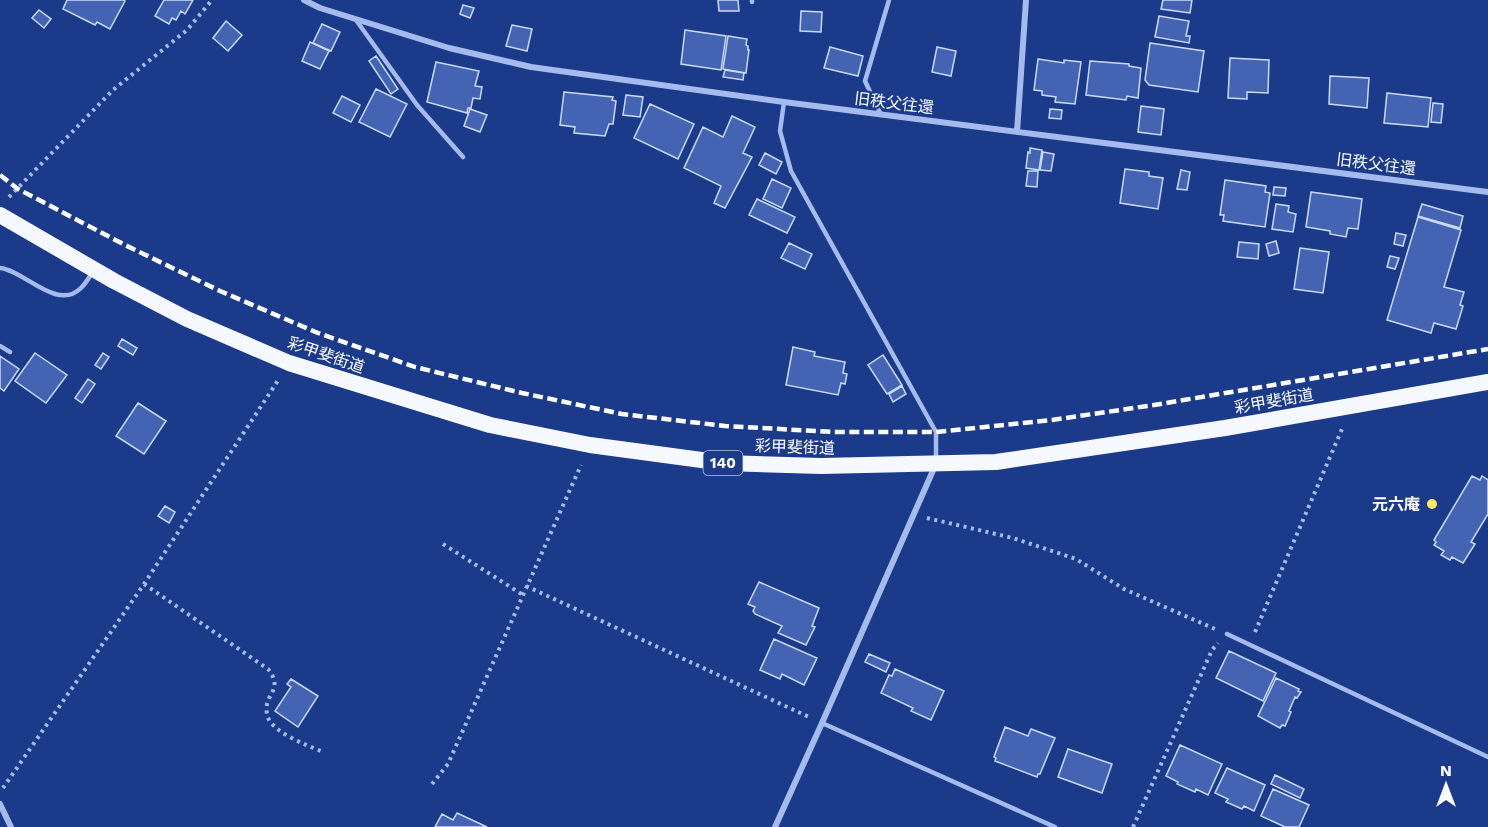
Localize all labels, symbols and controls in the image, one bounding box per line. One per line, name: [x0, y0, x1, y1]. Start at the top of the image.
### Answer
street label: 旧秩父往還: [853, 89, 935, 117]
street label: 旧秩父往還: [1335, 150, 1417, 178]
street label: 彩甲斐街道: [285, 333, 367, 377]
street label: 彩甲斐街道: [1233, 385, 1315, 417]
street label: 彩甲斐街道: [755, 436, 835, 458]
road number: 140: [704, 451, 742, 475]
place label: 元六庵: [1372, 495, 1420, 514]
marker: 元六庵: [1425, 497, 1439, 511]
north arrow: [1416, 755, 1476, 815]
text: N: [1440, 761, 1452, 780]

